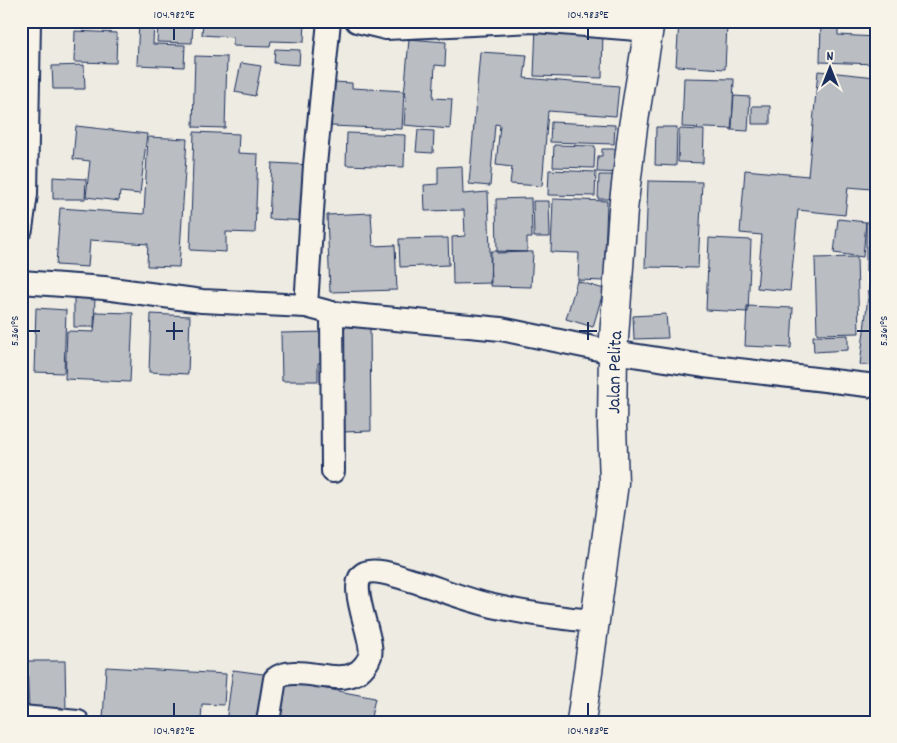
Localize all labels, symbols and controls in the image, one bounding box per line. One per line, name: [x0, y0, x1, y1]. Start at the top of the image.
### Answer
text: 104.982°E: [154, 7, 195, 24]
text: 104.983°E: [567, 7, 609, 24]
north arrow: [804, 42, 854, 92]
text: N: [827, 47, 834, 67]
text: 5.361°S: [7, 316, 24, 346]
text: 5.361°S: [876, 316, 893, 346]
street label: Jalan Pelita: [602, 329, 632, 414]
text: 104.982°E: [154, 723, 195, 740]
text: 104.983°E: [567, 723, 609, 740]

